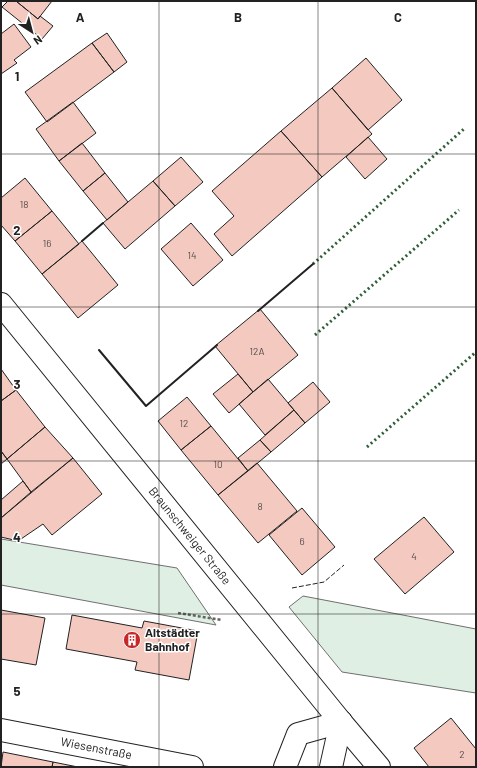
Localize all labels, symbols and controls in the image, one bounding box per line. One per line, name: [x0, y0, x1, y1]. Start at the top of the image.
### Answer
text: A: [76, 9, 85, 25]
text: B: [234, 9, 242, 25]
text: C: [394, 9, 402, 25]
north arrow: [12, 12, 52, 52]
text: N: [31, 33, 45, 48]
text: 1: [15, 68, 19, 84]
house number: 18: [20, 198, 28, 210]
text: 2: [13, 222, 21, 238]
house number: 16: [43, 237, 51, 249]
house number: 14: [187, 249, 197, 261]
house number: 12A: [250, 345, 264, 357]
text: 3: [13, 376, 21, 392]
house number: 12: [180, 417, 188, 429]
house number: 10: [213, 458, 223, 470]
street label: Braunschweiger Straße: [147, 484, 234, 587]
house number: 8: [257, 500, 263, 512]
text: 4: [13, 529, 21, 545]
house number: 6: [299, 535, 305, 547]
house number: 4: [411, 550, 417, 562]
place label: Altstädter Bahnhof: [145, 625, 200, 653]
building icon: Altstädter Bahnhof: [122, 630, 142, 650]
text: 5: [13, 683, 21, 699]
street label: Wiesenstraße: [60, 734, 133, 761]
house number: 2: [459, 748, 465, 760]

